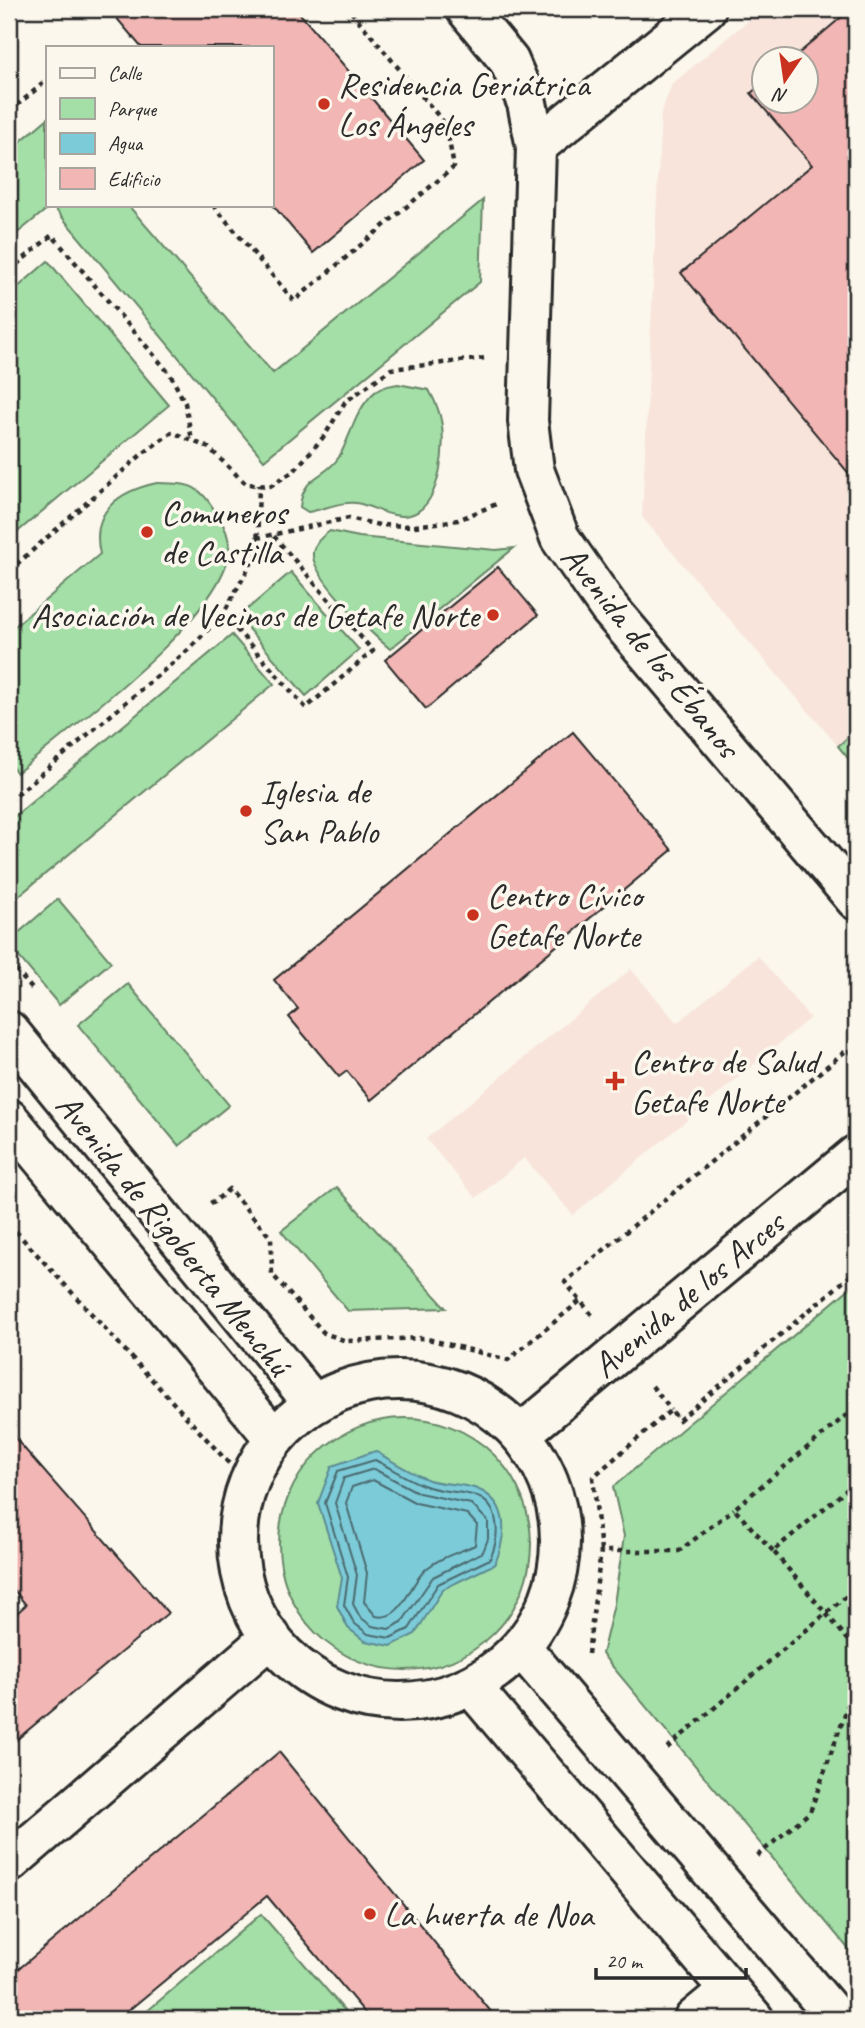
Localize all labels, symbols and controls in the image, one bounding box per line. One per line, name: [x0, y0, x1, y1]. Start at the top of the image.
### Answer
legend: [46, 46, 273, 206]
north arrow: [750, 46, 820, 116]
text: Calle: [108, 60, 142, 86]
place label: Residencia Geriátrica Los Ángeles: [338, 62, 591, 147]
text: N: [770, 82, 790, 109]
text: Parque: [108, 96, 157, 122]
marker: Residencia Geriátrica Los Ángeles: [316, 96, 332, 112]
text: Agua: [108, 130, 144, 156]
text: Edificio: [108, 166, 161, 192]
place label: Comuneros de Castilla: [161, 490, 290, 575]
marker: Comuneros de Castilla: [139, 524, 155, 540]
street label: Avenida de los Ébanos: [551, 536, 752, 769]
place label: Asociación de Vecinos de Getafe Norte: [31, 593, 482, 638]
marker: Asociación de Vecinos de Getafe Norte: [485, 607, 501, 623]
place label: Iglesia de San Pablo: [260, 769, 380, 854]
marker: Iglesia de San Pablo: [238, 803, 254, 819]
place label: Centro Cívico Getafe Norte: [487, 873, 645, 958]
marker: Centro Cívico Getafe Norte: [465, 907, 481, 923]
place label: Centro de Salud Getafe Norte: [631, 1039, 823, 1124]
marker: Centro de Salud Getafe Norte: [605, 1071, 625, 1091]
street label: Avenida de Rigoberta Menchú: [46, 1084, 303, 1387]
street label: Avenida de los Arces: [583, 1199, 796, 1388]
place label: La huerta de Noa: [384, 1892, 596, 1937]
marker: La huerta de Noa: [362, 1906, 378, 1922]
scale bar: [596, 1937, 746, 1981]
text: 20 m: [606, 1948, 644, 1974]

